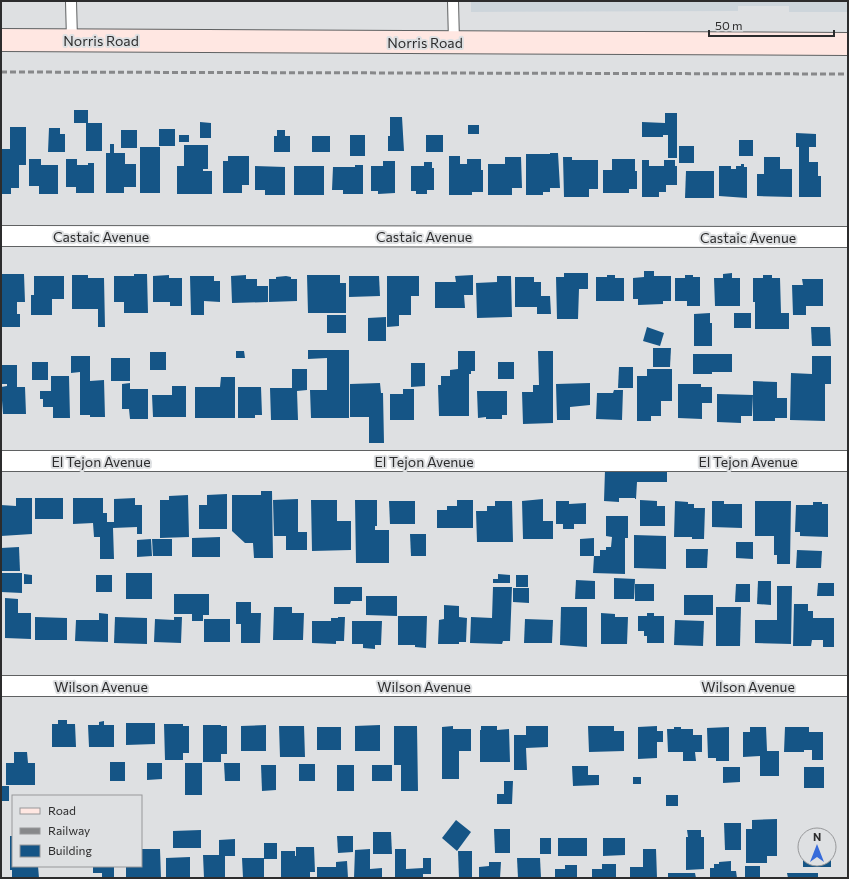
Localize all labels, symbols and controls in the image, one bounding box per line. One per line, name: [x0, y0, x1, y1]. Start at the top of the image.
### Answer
scale bar: [709, 12, 834, 38]
text: 50 m: [715, 18, 743, 32]
street label: Norris Road: [63, 32, 139, 49]
street label: Norris Road: [387, 34, 463, 51]
street label: Castaic Avenue: [53, 228, 149, 245]
street label: Castaic Avenue: [376, 228, 472, 245]
street label: Castaic Avenue: [700, 229, 796, 246]
street label: El Tejon Avenue: [51, 453, 151, 470]
street label: El Tejon Avenue: [374, 453, 474, 470]
street label: El Tejon Avenue: [698, 453, 798, 470]
street label: Wilson Avenue: [54, 678, 148, 695]
street label: Wilson Avenue: [377, 678, 471, 695]
street label: Wilson Avenue: [701, 678, 795, 695]
legend: [12, 795, 142, 867]
text: Road: [48, 803, 76, 817]
text: Railway: [48, 823, 90, 837]
north arrow: [797, 827, 837, 867]
text: N: [813, 830, 821, 843]
text: Building: [48, 843, 92, 857]

